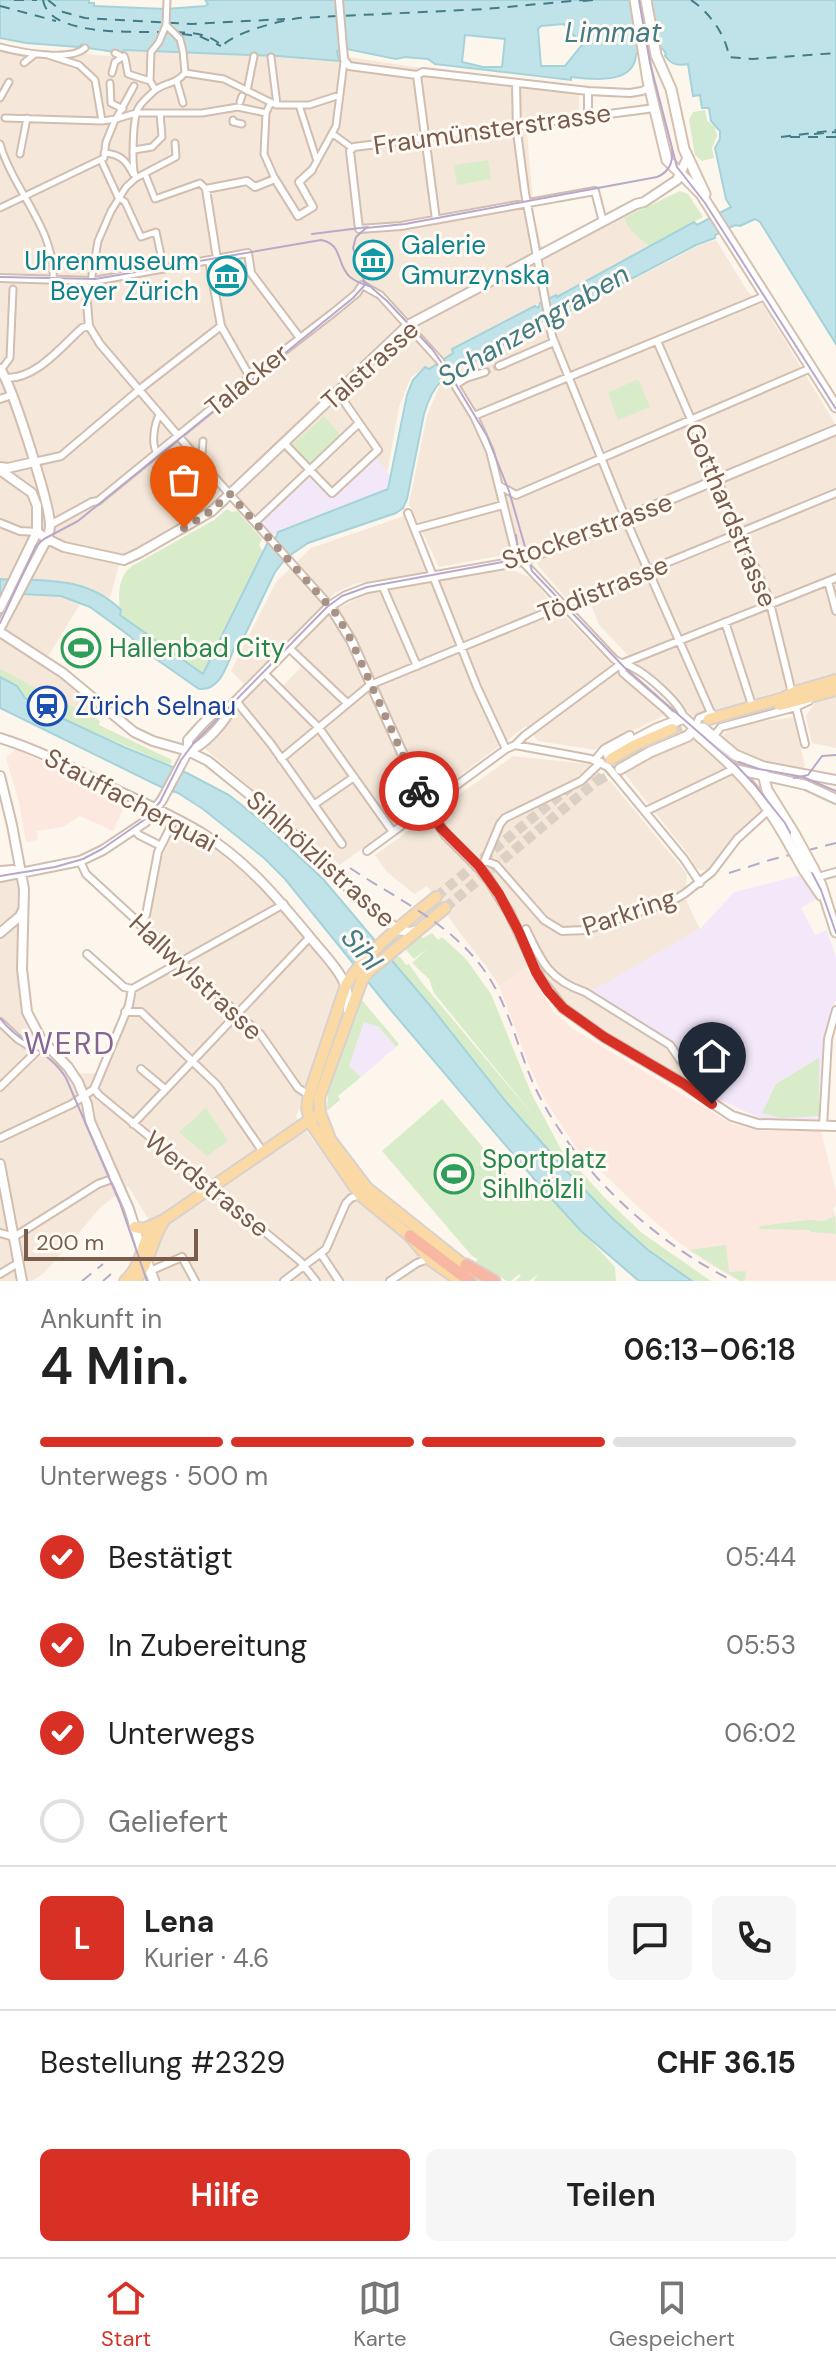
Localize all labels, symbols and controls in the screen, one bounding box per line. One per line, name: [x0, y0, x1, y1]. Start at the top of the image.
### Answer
water label: Limmat: [564, 14, 662, 51]
street label: Fraumünsterstrasse: [371, 95, 613, 163]
place label: Galerie Gmurzynska: [401, 228, 550, 292]
museum icon: Galerie Gmurzynska: [352, 239, 394, 281]
place label: Uhrenmuseum Beyer Zürich: [24, 244, 199, 308]
museum icon: Uhrenmuseum Beyer Zürich: [206, 255, 248, 297]
water label: Schanzengraben: [431, 255, 636, 395]
street label: Talstrasse: [314, 312, 426, 418]
street label: Talacker: [198, 336, 296, 424]
street label: Gotthardstrasse: [677, 418, 785, 612]
pin: [150, 446, 218, 528]
icon: bag: [162, 458, 206, 502]
street label: Stockerstrasse: [497, 484, 677, 578]
street label: Tödistrasse: [533, 547, 673, 631]
sports icon: Hallenbad City: [60, 627, 102, 669]
place label: Hallenbad City: [109, 631, 285, 665]
station icon: Zürich Selnau: [26, 685, 68, 727]
place label: Zürich Selnau: [75, 689, 236, 723]
street label: Stauffacherquai: [39, 740, 223, 860]
courier: [379, 751, 459, 831]
icon: bike: [397, 769, 441, 813]
street label: Sihlhölzlistrasse: [239, 783, 403, 935]
street label: Parkring: [578, 880, 680, 944]
street label: Hallwylstrasse: [122, 906, 270, 1048]
water label: Sihl: [333, 920, 391, 979]
pin: [678, 1022, 746, 1104]
district label: WERD: [24, 1024, 116, 1063]
icon: home: [690, 1034, 734, 1078]
street label: Werdstrasse: [137, 1123, 277, 1245]
place label: Sportplatz Sihlhölzli: [482, 1142, 607, 1206]
sports icon: Sportplatz Sihlhölzli: [433, 1153, 475, 1195]
scale bar: [24, 1225, 198, 1261]
text: 200 m: [36, 1228, 104, 1257]
text: Ankunft in: [40, 1302, 162, 1336]
text: 06:13–06:18: [624, 1330, 796, 1369]
text: 4 Min.: [40, 1332, 189, 1400]
text: Unterwegs · 500 m: [40, 1459, 268, 1493]
icon: check: [40, 1535, 84, 1579]
text: Bestätigt: [108, 1538, 233, 1577]
text: 05:44: [726, 1540, 796, 1574]
icon: check: [40, 1623, 84, 1667]
text: In Zubereitung: [108, 1626, 307, 1665]
text: 05:53: [726, 1628, 796, 1662]
icon: check: [40, 1711, 84, 1755]
text: Unterwegs: [108, 1714, 255, 1753]
text: 06:02: [724, 1716, 796, 1750]
text: Geliefert: [108, 1802, 228, 1841]
button: chat: [608, 1896, 692, 1980]
button: phone: [712, 1896, 796, 1980]
text: Lena: [144, 1902, 214, 1941]
text: L: [74, 1919, 90, 1958]
text: Kurier · 4.6: [144, 1941, 269, 1975]
text: Bestellung #2329: [40, 2043, 285, 2082]
text: CHF 36.15: [656, 2043, 796, 2082]
button: Hilfe: [40, 2149, 410, 2241]
button: Teilen: [426, 2149, 796, 2241]
tab: Start: [101, 2276, 151, 2353]
tab: Karte: [353, 2276, 407, 2353]
tab: Gespeichert: [609, 2276, 735, 2353]

